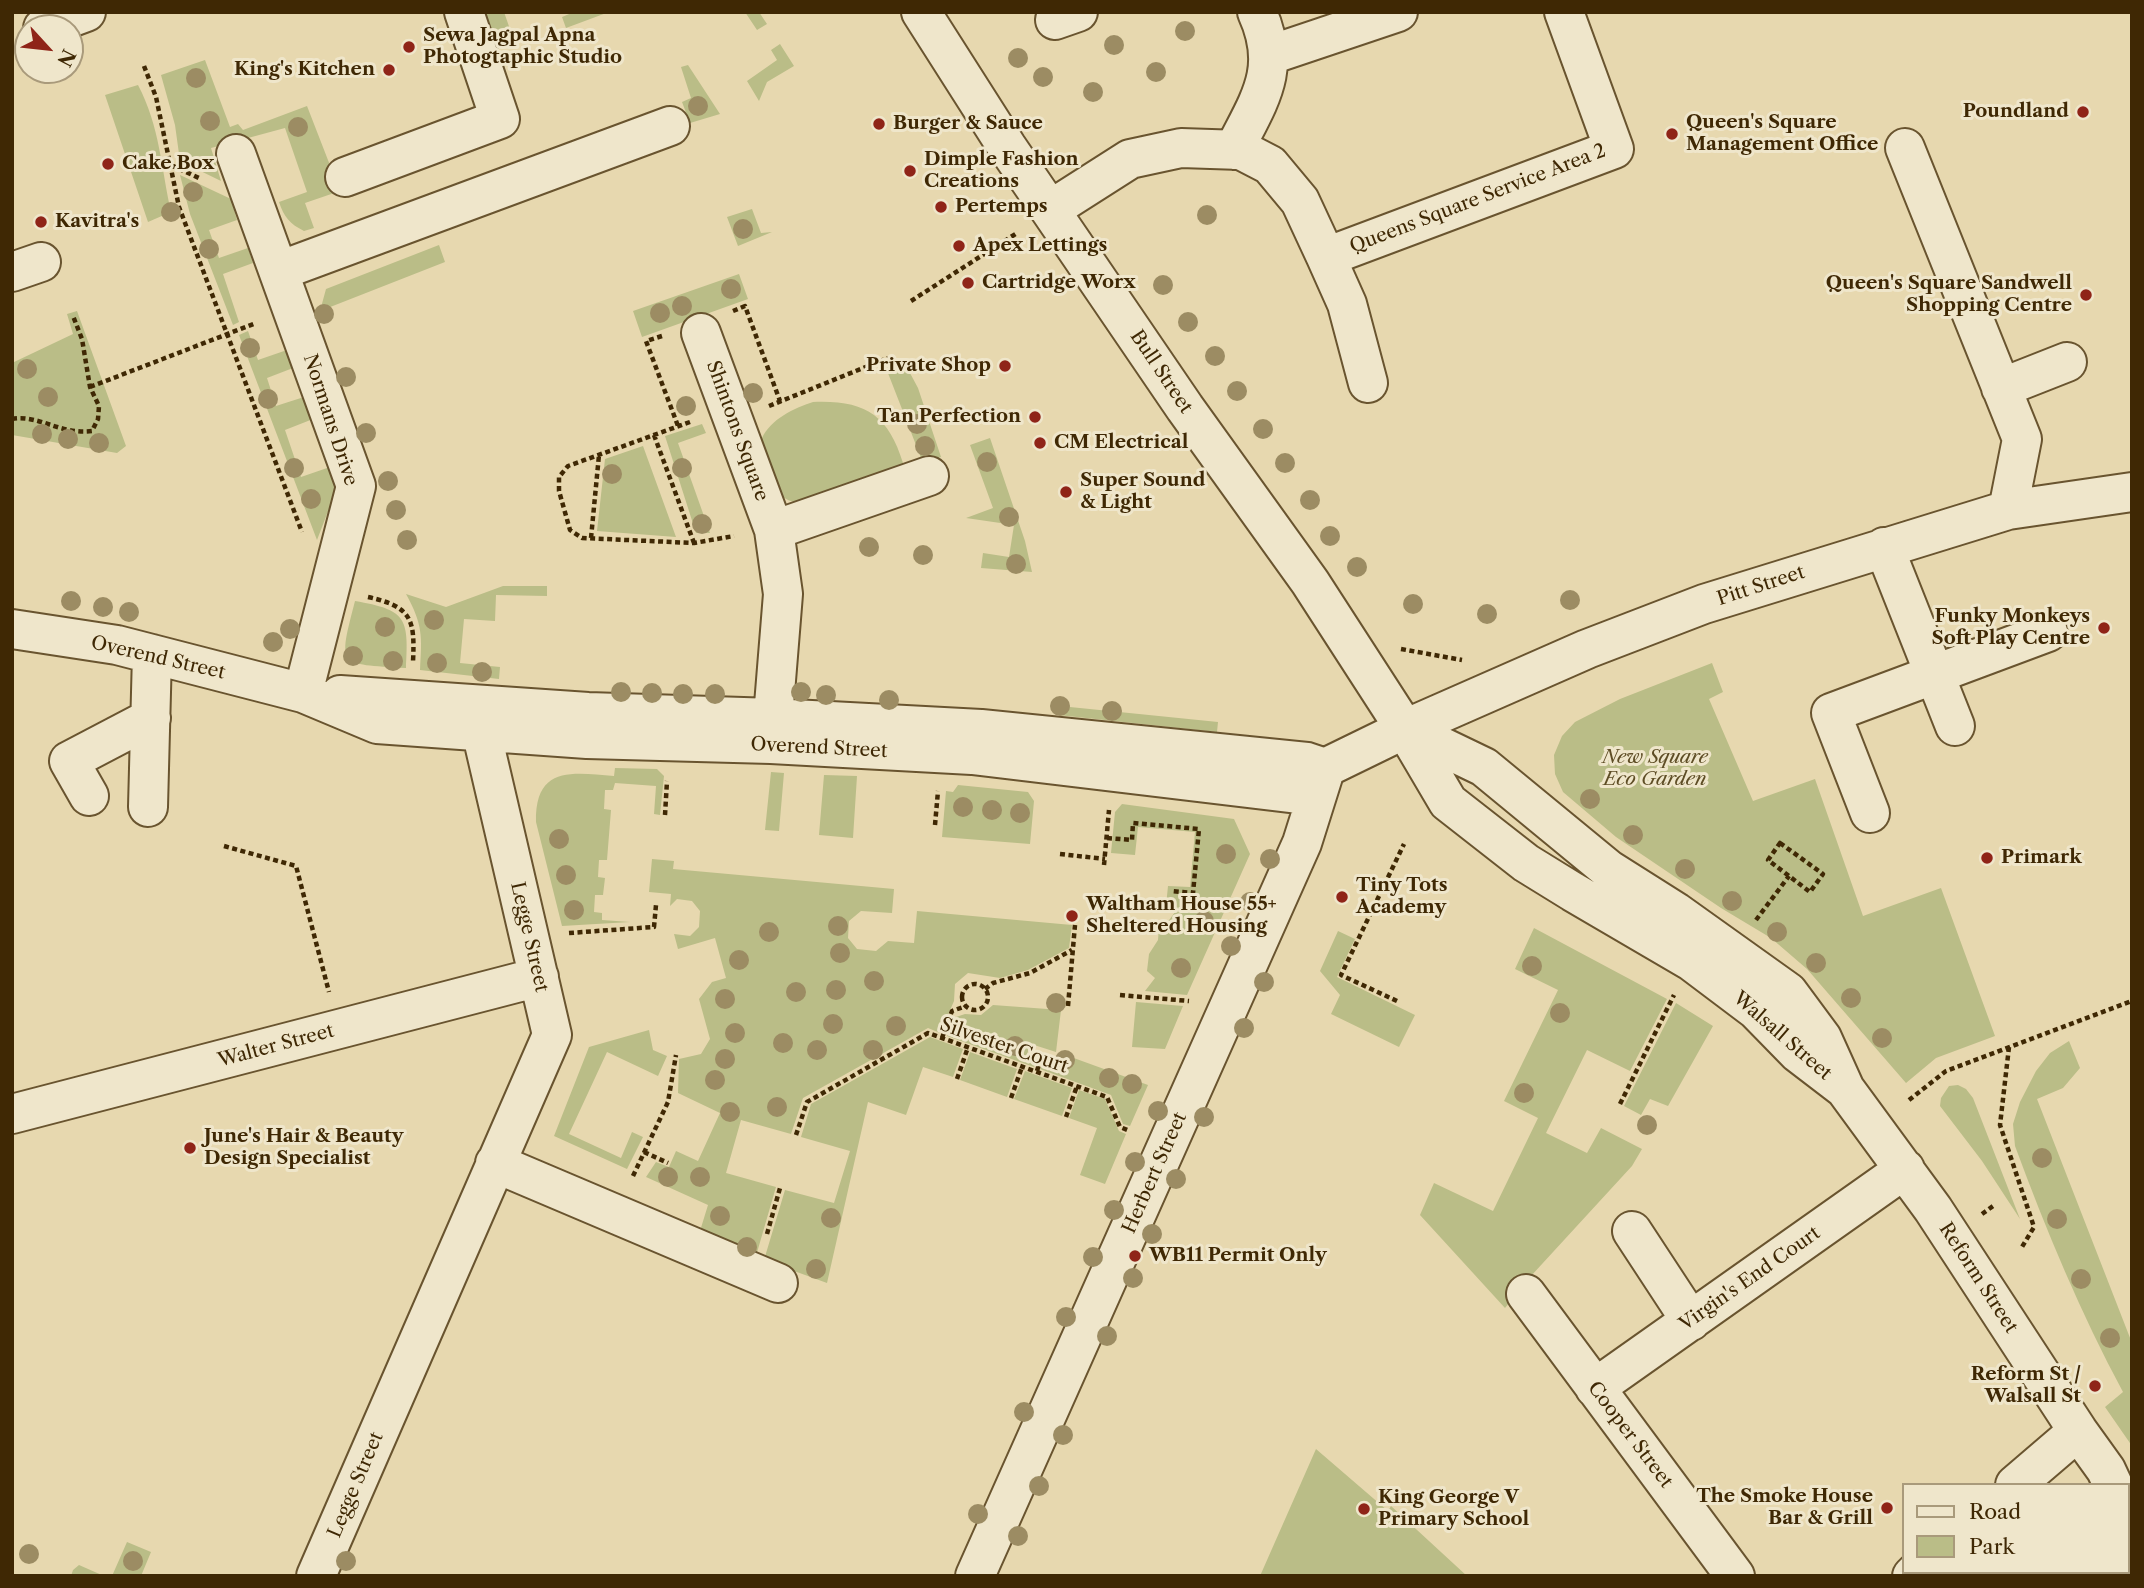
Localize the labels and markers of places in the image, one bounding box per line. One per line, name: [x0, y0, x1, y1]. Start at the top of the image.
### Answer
place label: Sewa Jagpal Apna Photogtaphic Studio: [423, 25, 622, 69]
marker: Sewa Jagpal Apna Photogtaphic Studio: [401, 39, 417, 55]
place label: King's Kitchen: [234, 59, 375, 81]
marker: King's Kitchen: [381, 62, 397, 78]
place label: Poundland: [1963, 101, 2069, 123]
marker: Poundland: [2075, 104, 2091, 120]
place label: Queen's Square Management Office: [1686, 112, 1878, 156]
place label: Burger & Sauce: [893, 113, 1043, 135]
marker: Burger & Sauce: [871, 116, 887, 132]
marker: Queen's Square Management Office: [1664, 126, 1680, 142]
place label: Dimple Fashion Creations: [924, 149, 1079, 193]
place label: Cake Box: [122, 153, 214, 175]
marker: Cake Box: [100, 156, 116, 172]
marker: Dimple Fashion Creations: [902, 163, 918, 179]
place label: Pertemps: [955, 196, 1048, 218]
marker: Pertemps: [933, 199, 949, 215]
place label: Kavitra's: [55, 211, 139, 233]
marker: Kavitra's: [33, 214, 49, 230]
place label: Apex Lettings: [973, 235, 1107, 257]
marker: Apex Lettings: [951, 238, 967, 254]
place label: Cartridge Worx: [982, 272, 1136, 294]
place label: Queen's Square Sandwell Shopping Centre: [1826, 273, 2072, 317]
marker: Cartridge Worx: [960, 275, 976, 291]
marker: Queen's Square Sandwell Shopping Centre: [2078, 287, 2094, 303]
place label: Private Shop: [866, 355, 991, 377]
marker: Private Shop: [997, 358, 1013, 374]
place label: Tan Perfection: [877, 406, 1021, 428]
marker: Tan Perfection: [1027, 409, 1043, 425]
place label: CM Electrical: [1054, 432, 1188, 454]
marker: CM Electrical: [1032, 435, 1048, 451]
place label: Super Sound & Light: [1080, 470, 1205, 514]
marker: Super Sound & Light: [1058, 484, 1074, 500]
place label: Funky Monkeys Soft Play Centre: [1932, 606, 2090, 650]
marker: Funky Monkeys Soft Play Centre: [2096, 620, 2112, 636]
place label: Primark: [2001, 847, 2082, 869]
marker: Primark: [1979, 850, 1995, 866]
place label: Tiny Tots Academy: [1356, 875, 1448, 919]
marker: Tiny Tots Academy: [1334, 889, 1350, 905]
place label: Waltham House 55+ Sheltered Housing: [1086, 894, 1277, 938]
marker: Waltham House 55+ Sheltered Housing: [1064, 908, 1080, 924]
place label: June's Hair & Beauty Design Specialist: [204, 1126, 403, 1170]
marker: June's Hair & Beauty Design Specialist: [182, 1140, 198, 1156]
place label: WB11 Permit Only: [1149, 1245, 1327, 1267]
marker: WB11 Permit Only: [1127, 1248, 1143, 1264]
place label: Reform St / Walsall St: [1971, 1364, 2081, 1408]
marker: Reform St / Walsall St: [2087, 1378, 2103, 1394]
place label: The Smoke House Bar & Grill: [1696, 1486, 1873, 1530]
place label: King George V Primary School: [1378, 1487, 1529, 1531]
marker: The Smoke House Bar & Grill: [1879, 1500, 1895, 1516]
marker: King George V Primary School: [1356, 1501, 1372, 1517]

